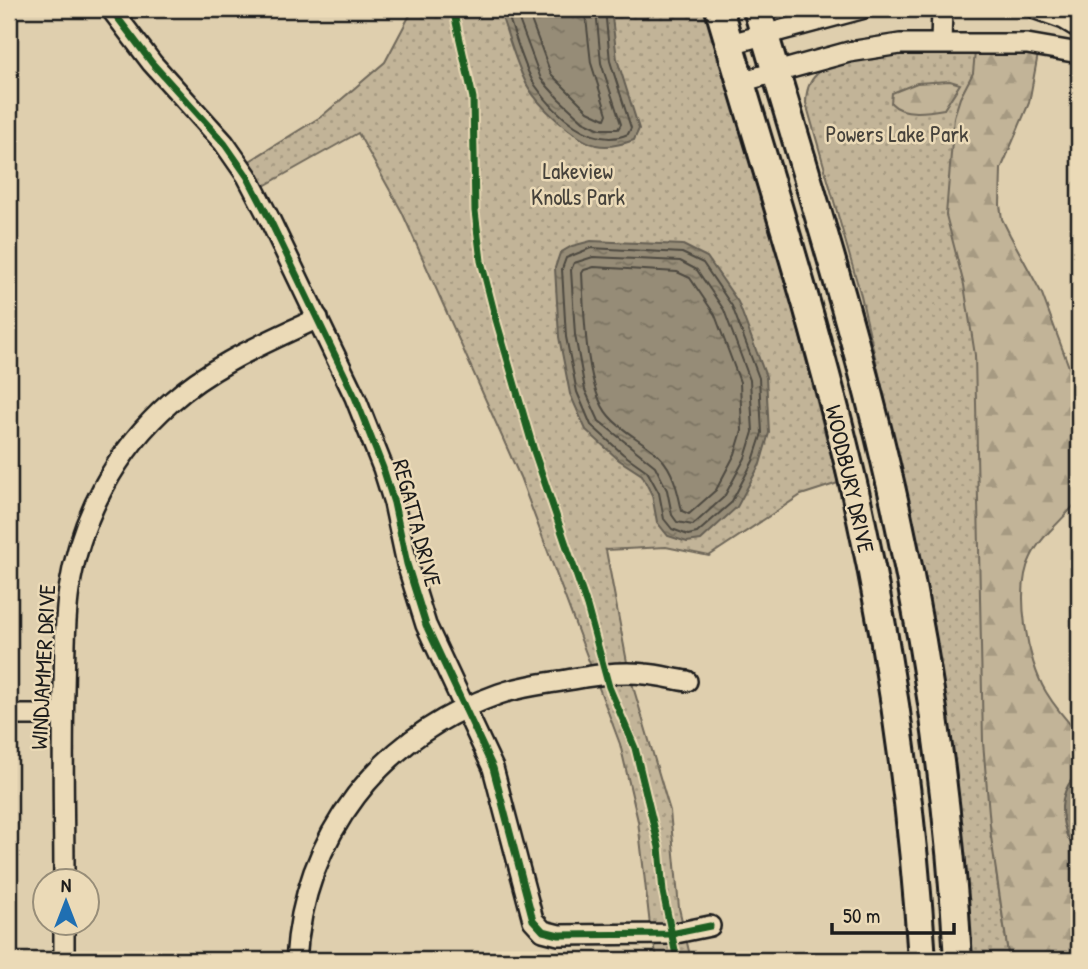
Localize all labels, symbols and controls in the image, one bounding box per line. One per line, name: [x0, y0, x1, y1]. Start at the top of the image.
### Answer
park label: Powers Lake Park: [825, 118, 969, 149]
park label: Lakeview Knolls Park: [531, 155, 626, 212]
street label: WOODBURY DRIVE: [818, 402, 883, 556]
street label: REGATTA DRIVE: [386, 456, 449, 590]
street label: WINDJAMMER DRIVE: [23, 583, 62, 750]
north arrow: [32, 867, 102, 937]
text: N: [61, 872, 71, 898]
scale bar: [832, 892, 955, 936]
text: 50 m: [843, 901, 880, 930]

